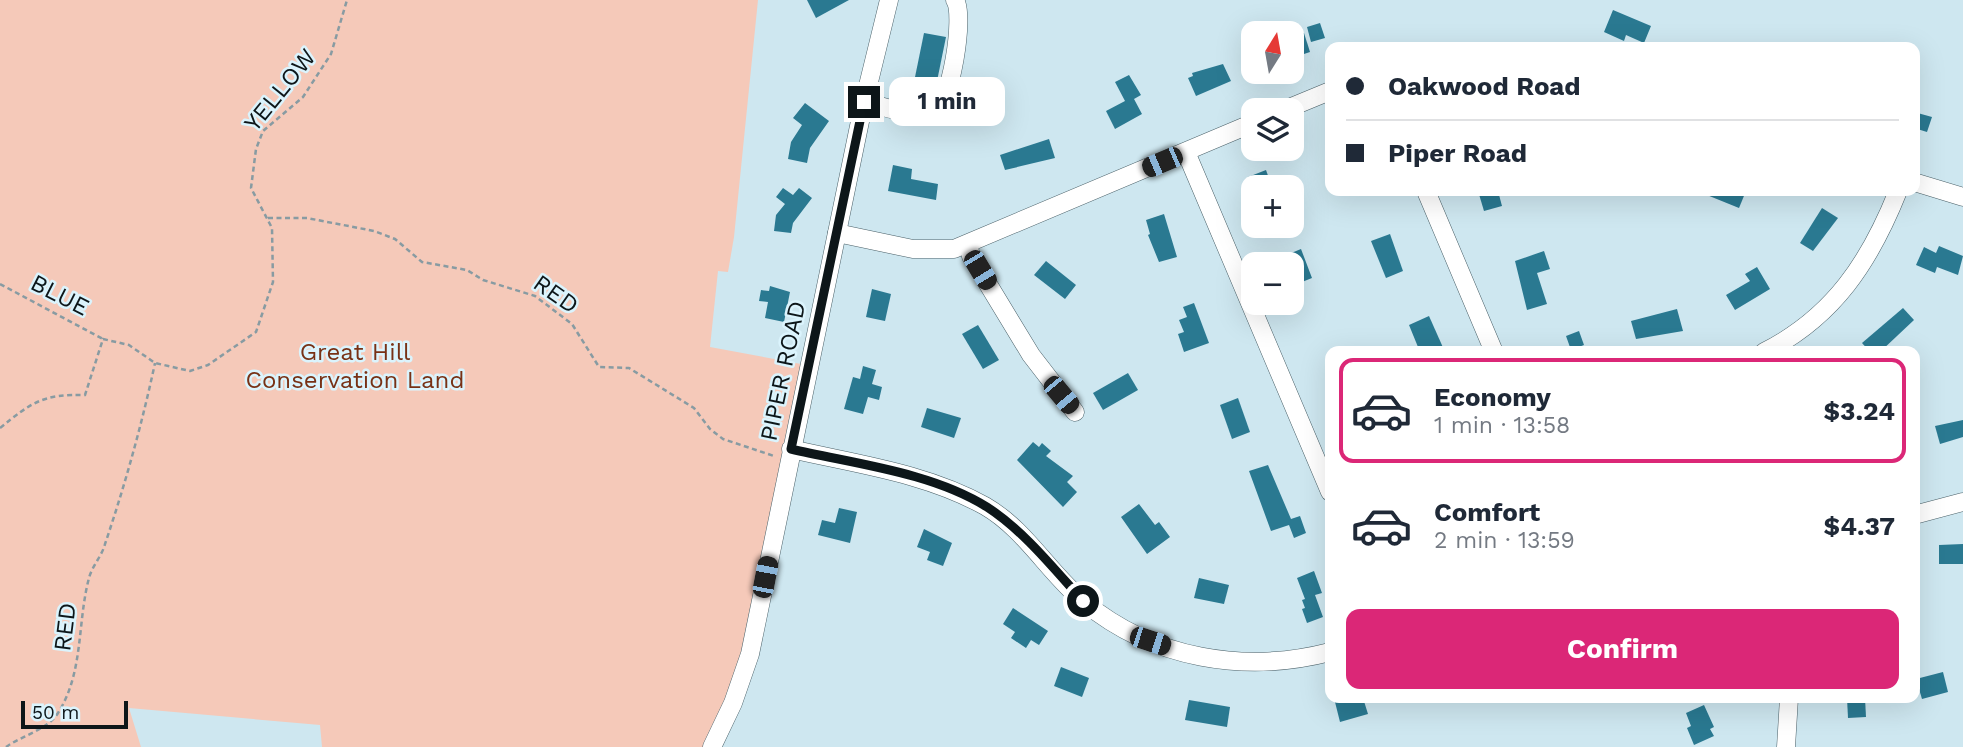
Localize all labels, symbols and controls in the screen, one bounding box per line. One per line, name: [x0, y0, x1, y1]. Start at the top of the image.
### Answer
north arrow: [1241, 21, 1304, 84]
map controls: [1241, 21, 1304, 315]
street label: YELLOW: [238, 43, 322, 137]
text: Oakwood Road: [1388, 71, 1581, 101]
callout: 1 min: [888, 78, 1004, 126]
route end: [848, 86, 880, 118]
text: 1 min: [917, 88, 977, 115]
button: layers: [1241, 98, 1304, 161]
text: Piper Road: [1388, 138, 1527, 168]
car: [1139, 144, 1186, 180]
button: +: [1241, 175, 1304, 238]
car: [961, 247, 1000, 293]
button: −: [1241, 252, 1304, 315]
street label: BLUE: [26, 268, 94, 322]
street label: RED: [528, 269, 584, 319]
street label: PIPER ROAD: [755, 299, 811, 443]
park label: Great Hill Conservation Land: [246, 338, 465, 394]
car: [1040, 372, 1083, 418]
icon: car: [1350, 379, 1413, 442]
text: Economy: [1434, 382, 1551, 412]
text: $3.24: [1823, 396, 1895, 426]
text: 1 min · 13:58: [1434, 412, 1570, 439]
icon: car: [1350, 494, 1413, 557]
text: Comfort: [1434, 497, 1540, 527]
text: $4.37: [1824, 511, 1895, 541]
text: 2 min · 13:59: [1434, 527, 1575, 554]
car: [751, 554, 780, 600]
route start: [1067, 585, 1099, 617]
street label: RED: [48, 601, 82, 653]
button: Confirm: [1346, 609, 1899, 689]
car: [1127, 625, 1174, 657]
scale bar: [21, 698, 128, 730]
text: 50 m: [32, 701, 79, 724]

